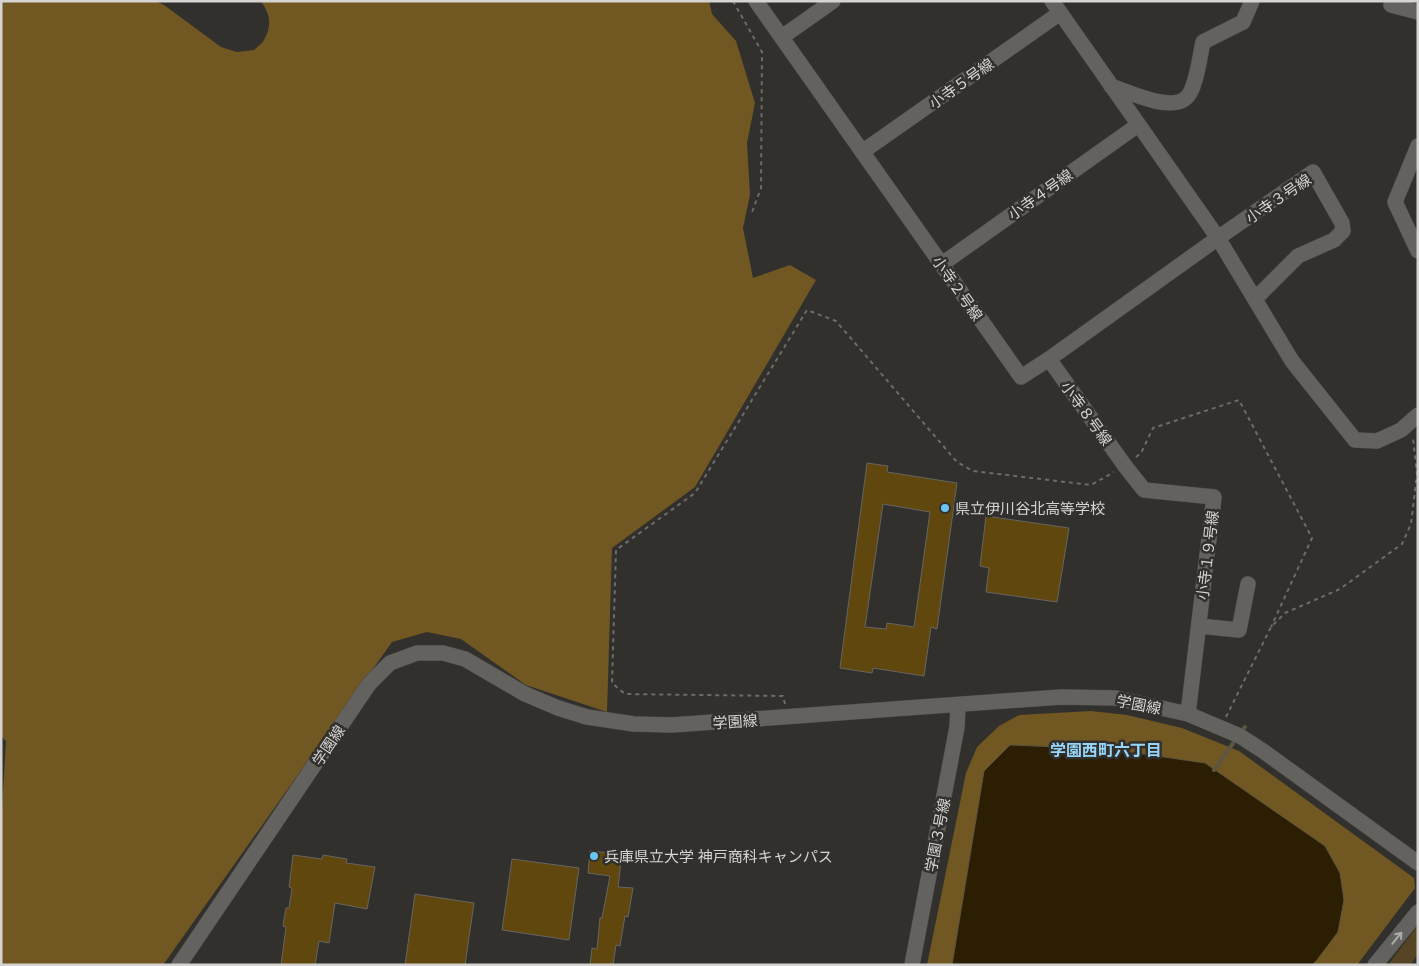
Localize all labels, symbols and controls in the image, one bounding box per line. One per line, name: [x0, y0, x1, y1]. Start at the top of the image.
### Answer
street label: 小寺５号線: [925, 54, 997, 112]
street label: 小寺４号線: [1004, 165, 1076, 223]
street label: 小寺３号線: [1242, 170, 1314, 226]
street label: 小寺２号線: [929, 252, 987, 324]
street label: 小寺８号線: [1058, 377, 1116, 449]
place label: 県立伊川谷北高等学校: [955, 499, 1105, 517]
marker: 県立伊川谷北高等学校: [939, 502, 951, 514]
street label: 小寺１９号線: [1193, 509, 1221, 601]
street label: 学園線: [1115, 691, 1163, 717]
street label: 学園線: [712, 710, 758, 732]
street label: 学園線: [308, 721, 348, 769]
district label: 学園西町六丁目: [1050, 740, 1162, 760]
street label: 学園３号線: [921, 796, 953, 874]
place label: 兵庫県立大学 神戸商科キャンパス: [604, 847, 833, 865]
marker: 兵庫県立大学 神戸商科キャンパス: [588, 850, 600, 862]
one-way arrow: [1391, 932, 1402, 945]

